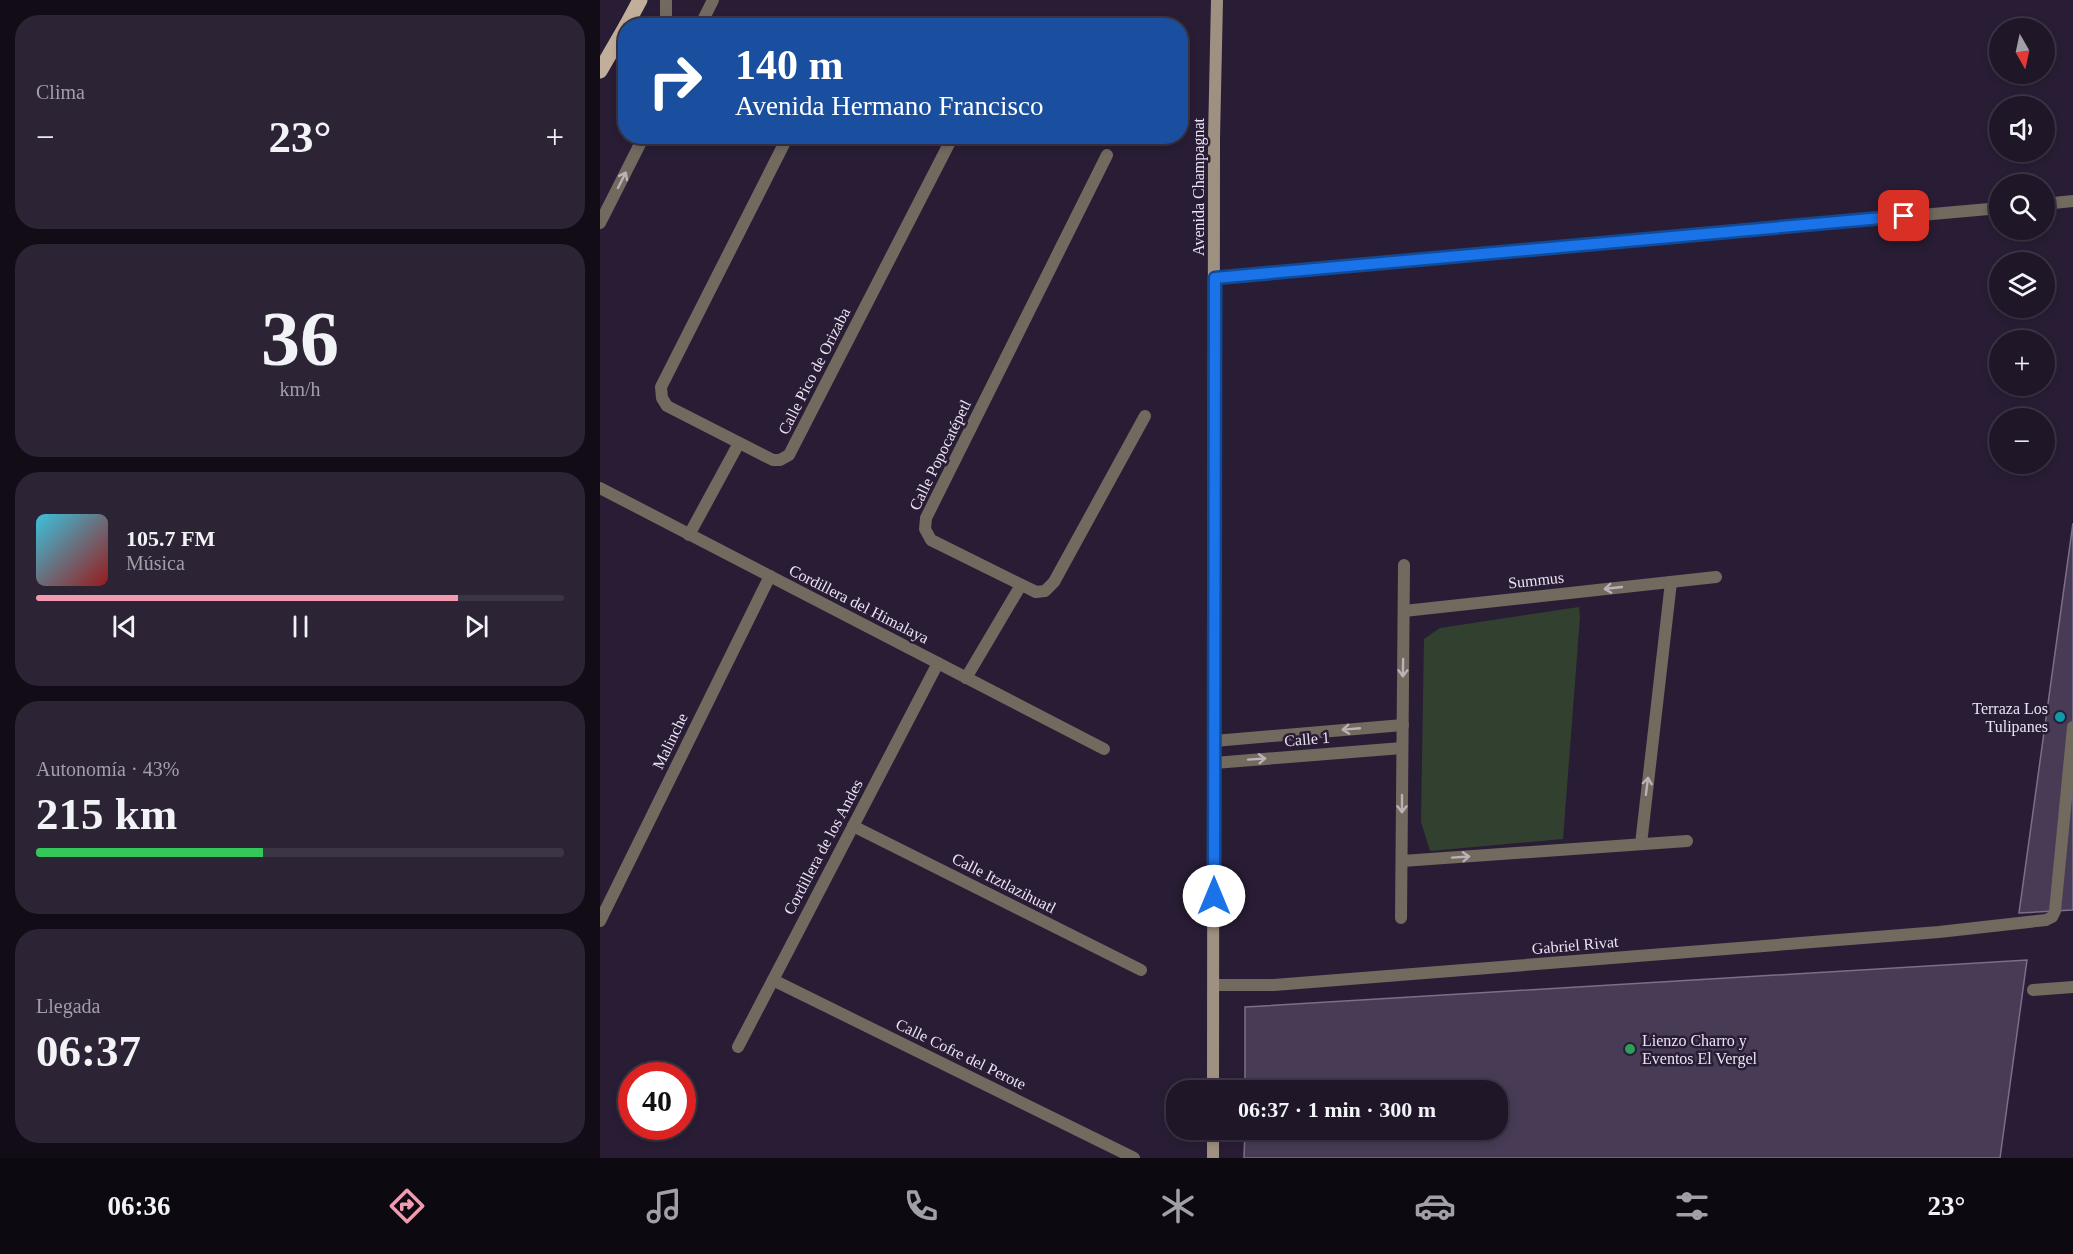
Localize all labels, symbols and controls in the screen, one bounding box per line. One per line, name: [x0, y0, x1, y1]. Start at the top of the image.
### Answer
north arrow: [1989, 18, 2055, 84]
map controls: [1989, 18, 2055, 474]
icon: right: [636, 42, 714, 120]
text: 140 m: [735, 42, 844, 88]
text: Clima: [36, 81, 85, 103]
text: Avenida Hermano Francisco: [735, 91, 1043, 121]
button: sound: [1989, 96, 2055, 162]
text: 23°: [269, 112, 332, 162]
street label: Avenida Champagnat: [1190, 118, 1208, 256]
text: −: [36, 119, 55, 155]
text: +: [545, 119, 564, 155]
one-way arrow: [617, 171, 628, 189]
button: search: [1989, 174, 2055, 240]
pin: [1878, 190, 1929, 241]
icon: arrive: [1887, 199, 1920, 232]
button: layers: [1989, 252, 2055, 318]
text: 36: [261, 295, 339, 382]
street label: Calle Pico de Orizaba: [775, 305, 853, 437]
button: +: [1989, 330, 2055, 396]
text: km/h: [279, 378, 321, 400]
street label: Calle Popocatépetl: [906, 397, 975, 513]
button: −: [1989, 408, 2055, 474]
text: 105.7 FM: [126, 526, 215, 551]
text: Música: [126, 552, 185, 574]
street label: Cordillera del Himalaya: [786, 561, 932, 648]
street label: Summus: [1507, 569, 1565, 591]
one-way arrow: [1603, 583, 1623, 594]
icon: previous: [108, 610, 141, 643]
icon: pause: [284, 610, 317, 643]
icon: next: [460, 610, 493, 643]
one-way arrow: [1397, 657, 1409, 677]
place label: Terraza Los Tulipanes: [1972, 700, 2048, 736]
street label: Malinche: [649, 710, 691, 772]
marker: Terraza Los Tulipanes: [2053, 710, 2067, 724]
one-way arrow: [1342, 724, 1361, 735]
street label: Calle 1: [1283, 729, 1331, 749]
one-way arrow: [1246, 753, 1266, 764]
text: Autonomía · 43%: [36, 758, 179, 780]
street label: Cordillera de los Andes: [780, 777, 866, 917]
one-way arrow: [1642, 777, 1653, 796]
text: 215 km: [36, 789, 177, 839]
one-way arrow: [1396, 794, 1408, 814]
street label: Calle Itztlazihuatl: [949, 850, 1059, 917]
one-way arrow: [1450, 851, 1470, 862]
position arrow: [1182, 864, 1246, 928]
street label: Gabriel Rivat: [1531, 933, 1619, 957]
text: Llegada: [36, 995, 100, 1017]
street label: Calle Cofre del Perote: [893, 1015, 1029, 1093]
text: 06:37: [36, 1026, 141, 1076]
place label: Lienzo Charro y Eventos El Vergel: [1642, 1032, 1758, 1068]
marker: Lienzo Charro y Eventos El Vergel: [1623, 1042, 1637, 1056]
speed limit sign: 40: [618, 1062, 696, 1140]
text: 06:37 · 1 min · 300 m: [1238, 1097, 1436, 1122]
icon: directions: [386, 1185, 428, 1227]
icon: music: [643, 1185, 685, 1227]
icon: phone: [900, 1185, 942, 1227]
icon: climate: [1157, 1185, 1199, 1227]
icon: car: [1414, 1185, 1456, 1227]
icon: filters: [1671, 1185, 1713, 1227]
text: 06:36: [108, 1191, 171, 1221]
text: 23°: [1928, 1191, 1965, 1221]

